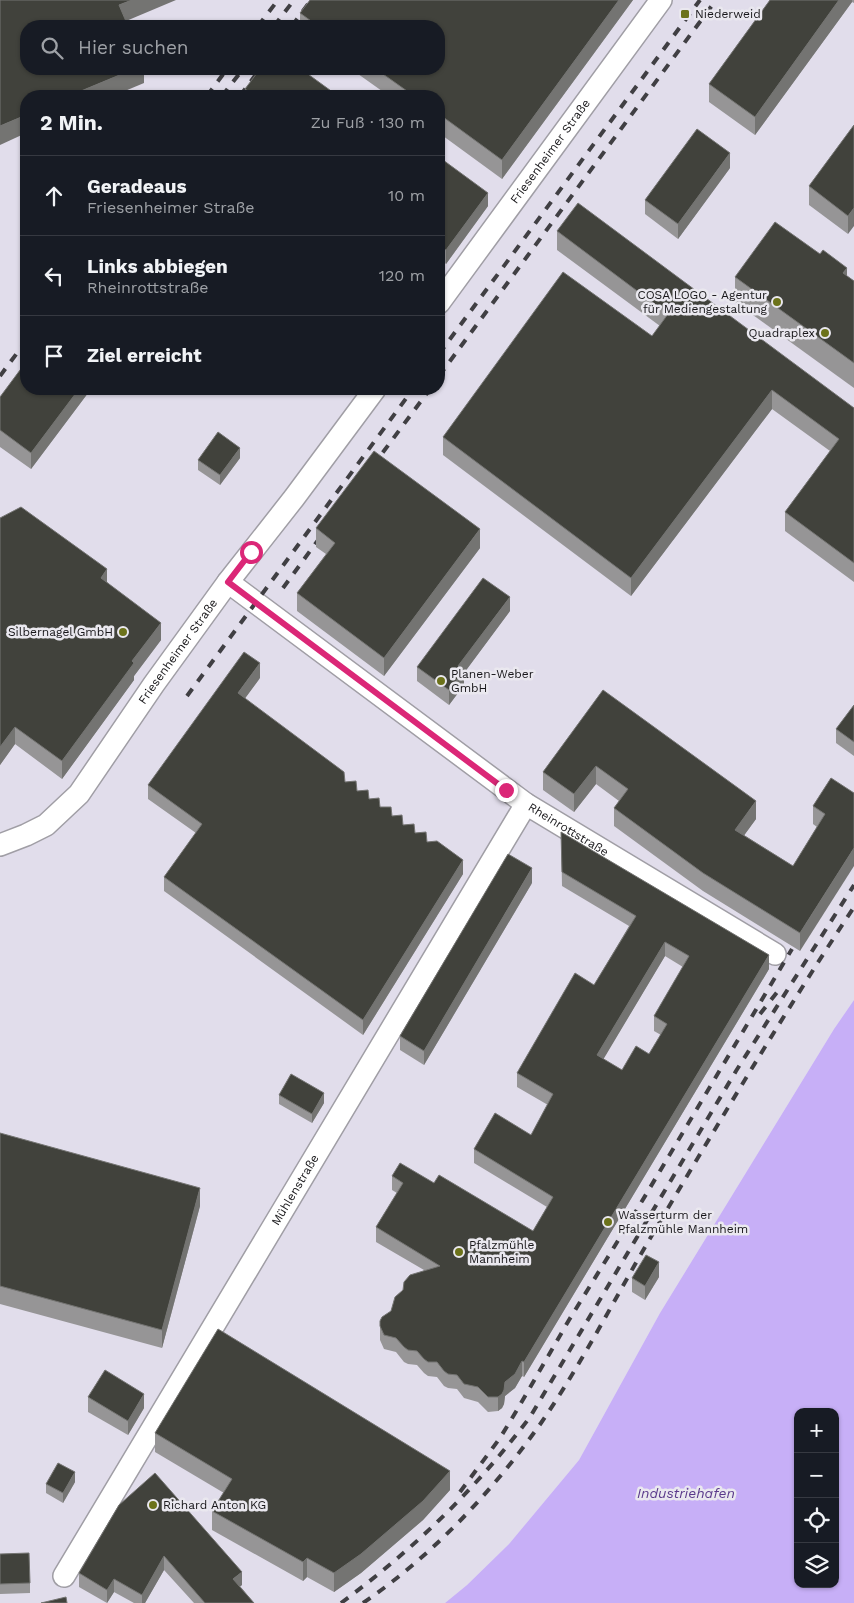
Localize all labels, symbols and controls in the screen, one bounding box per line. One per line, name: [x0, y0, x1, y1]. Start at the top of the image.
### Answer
place label: Niederweid: [695, 7, 761, 21]
marker: Niederweid: [679, 8, 691, 20]
search box: [20, 20, 445, 75]
icon: search: [38, 34, 66, 62]
text: Hier suchen: [78, 36, 189, 59]
street label: Friesenheimer Straße: [507, 96, 593, 206]
text: 2 Min.: [40, 110, 103, 135]
text: Zu Fuß · 130 m: [311, 113, 425, 132]
text: Geradeaus: [87, 175, 187, 198]
icon: ahead: [40, 182, 68, 210]
text: 10 m: [388, 186, 425, 205]
text: Friesenheimer Straße: [87, 198, 255, 217]
text: Links abbiegen: [87, 255, 228, 278]
icon: left: [40, 262, 68, 290]
text: 120 m: [379, 266, 425, 285]
text: Rheinrottstraße: [87, 278, 209, 297]
place label: COSA LOGO - Agentur für Mediengestaltung: [637, 288, 768, 316]
marker: COSA LOGO - Agentur für Mediengestaltung: [771, 296, 783, 308]
place label: Quadraplex: [748, 326, 815, 340]
marker: Quadraplex: [819, 327, 831, 339]
icon: arrive: [40, 342, 68, 370]
text: Ziel erreicht: [87, 344, 202, 367]
route start: [240, 541, 263, 564]
street label: Friesenheimer Straße: [136, 596, 220, 707]
place label: Silbernagel GmbH: [8, 625, 113, 639]
marker: Silbernagel GmbH: [117, 626, 129, 638]
place label: Planen-Weber GmbH: [451, 667, 534, 695]
marker: Planen-Weber GmbH: [435, 675, 447, 687]
route end: [495, 779, 518, 802]
street label: Rheinrottstraße: [526, 800, 611, 859]
street label: Mühlenstraße: [268, 1152, 322, 1228]
place label: Wasserturm der Pfalzmühle Mannheim: [618, 1208, 748, 1236]
marker: Wasserturm der Pfalzmühle Mannheim: [602, 1216, 614, 1228]
place label: Pfalzmühle Mannheim: [469, 1238, 534, 1266]
marker: Pfalzmühle Mannheim: [453, 1246, 465, 1258]
map controls: [794, 1408, 839, 1588]
button: +: [794, 1408, 839, 1453]
button: −: [794, 1453, 839, 1498]
water label: Industriehafen: [637, 1485, 735, 1501]
place label: Richard Anton KG: [163, 1498, 266, 1512]
button: locate: [794, 1498, 839, 1543]
marker: Richard Anton KG: [147, 1499, 159, 1511]
button: layers: [794, 1543, 839, 1588]

